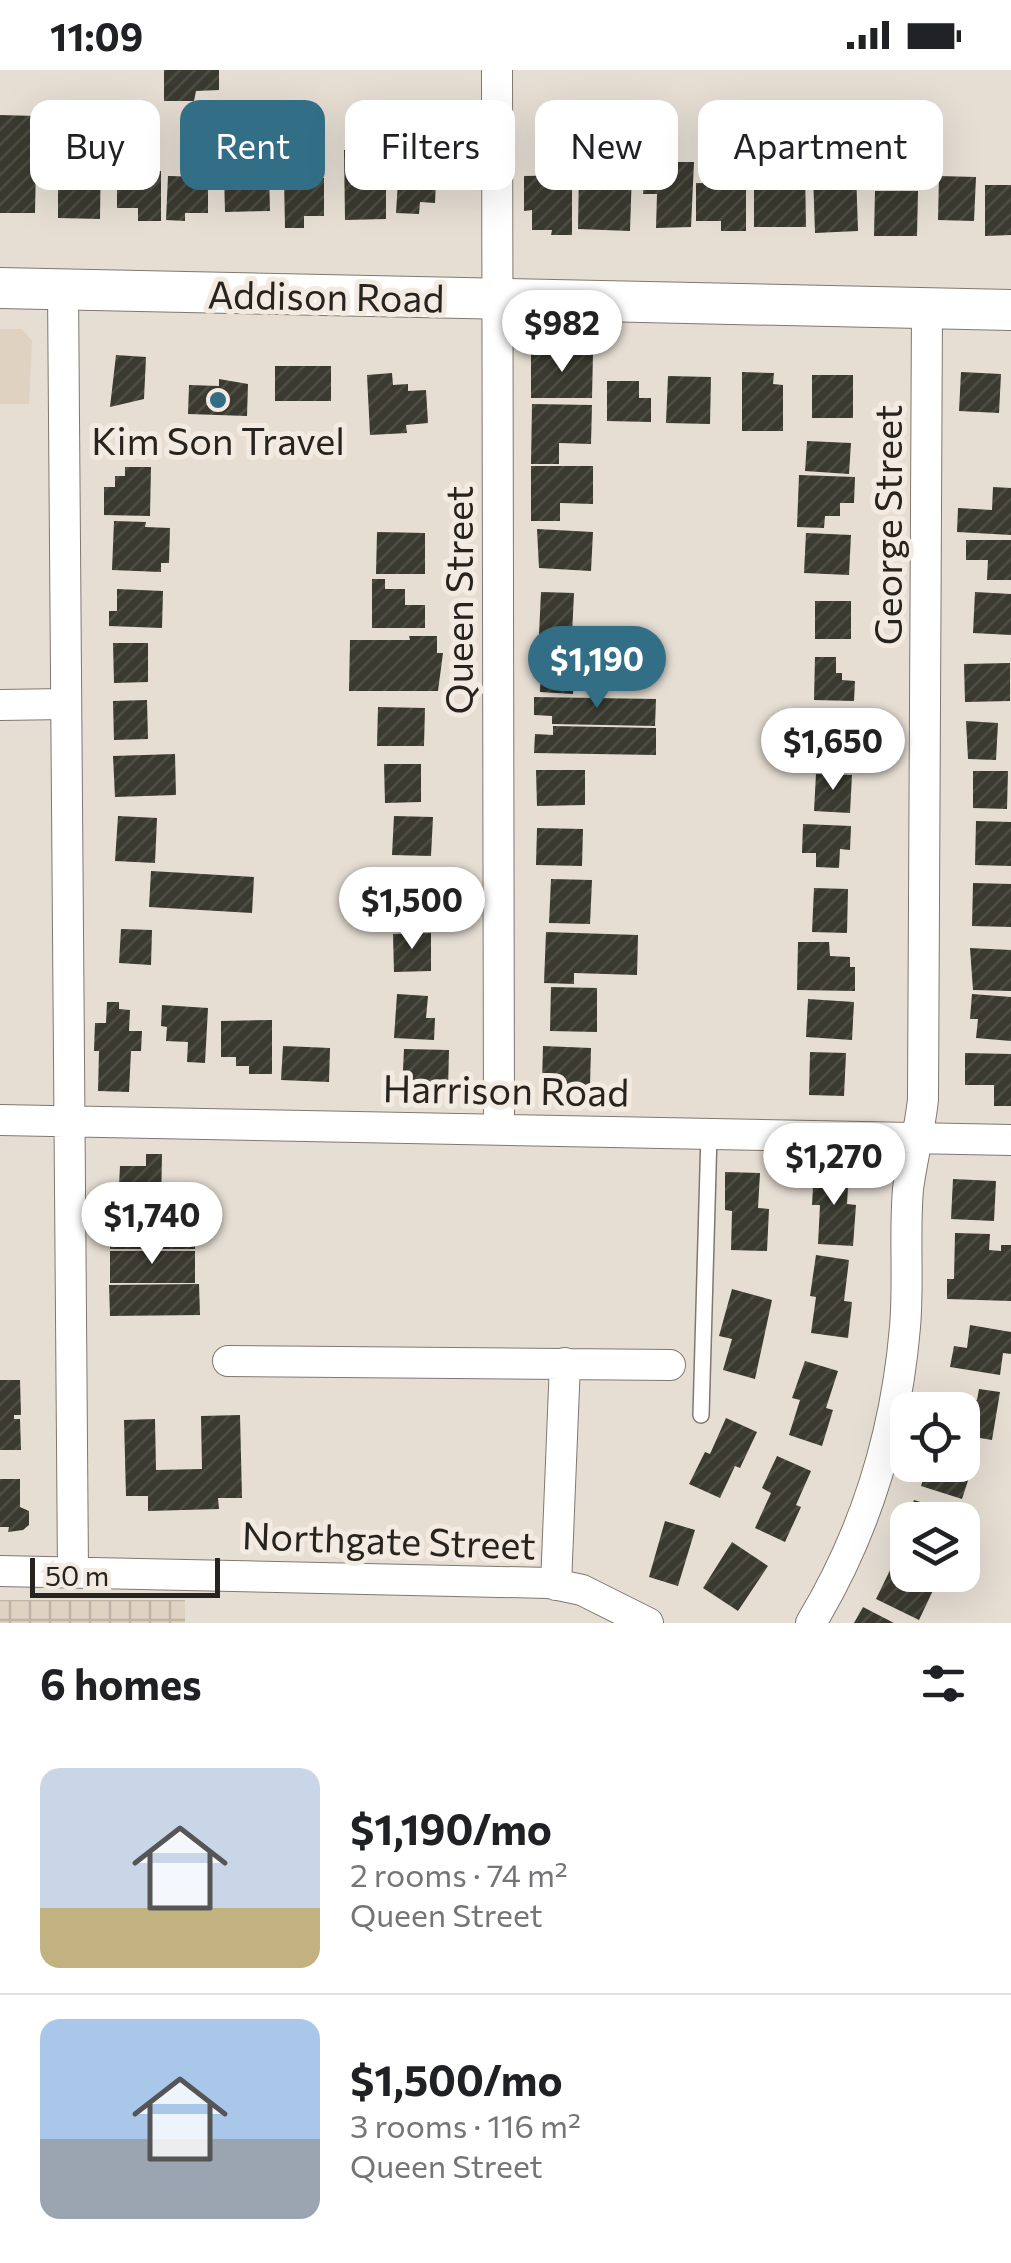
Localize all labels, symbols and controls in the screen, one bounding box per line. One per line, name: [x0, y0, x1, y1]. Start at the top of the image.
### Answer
text: 11:09: [50, 12, 143, 59]
chip: Buy: [30, 100, 160, 190]
chip: Rent: [180, 100, 325, 190]
chip: Filters: [345, 100, 515, 190]
chip: New: [535, 100, 678, 190]
chip: Apartment: [698, 100, 943, 190]
street label: Addison Road: [207, 269, 445, 321]
pin: $982: [503, 290, 621, 375]
text: $982: [524, 302, 600, 342]
marker: Kim Son Travel: [207, 389, 229, 411]
street label: George Street: [863, 405, 910, 645]
place label: Kim Son Travel: [91, 416, 345, 463]
street label: Queen Street: [434, 486, 481, 714]
pin: $1,190: [516, 626, 678, 711]
text: $1,190: [550, 638, 644, 678]
pin: $1,650: [752, 708, 914, 793]
text: $1,650: [783, 720, 883, 760]
pin: $1,500: [331, 867, 493, 952]
text: $1,500: [361, 879, 463, 919]
street label: Harrison Road: [382, 1063, 630, 1115]
pin: $1,270: [753, 1123, 915, 1208]
text: $1,270: [785, 1135, 883, 1175]
pin: $1,740: [71, 1182, 233, 1267]
text: $1,740: [103, 1194, 201, 1234]
map controls: [890, 1392, 980, 1592]
button: locate: [890, 1392, 980, 1482]
button: layers: [890, 1502, 980, 1592]
street label: Northgate Street: [241, 1510, 537, 1568]
scale bar: [30, 1553, 220, 1598]
text: 50 m: [45, 1558, 109, 1592]
icon: filters: [916, 1656, 971, 1711]
text: 6 homes: [40, 1657, 202, 1709]
text: $1,190/mo: [350, 1802, 552, 1854]
icon: home: [120, 1808, 240, 1928]
text: 2 rooms · 74 m²: [350, 1854, 568, 1894]
text: Queen Street: [350, 1894, 543, 1934]
text: $1,500/mo: [350, 2053, 563, 2105]
icon: home: [120, 2059, 240, 2179]
text: 3 rooms · 116 m²: [350, 2105, 581, 2145]
text: Queen Street: [350, 2145, 543, 2185]

